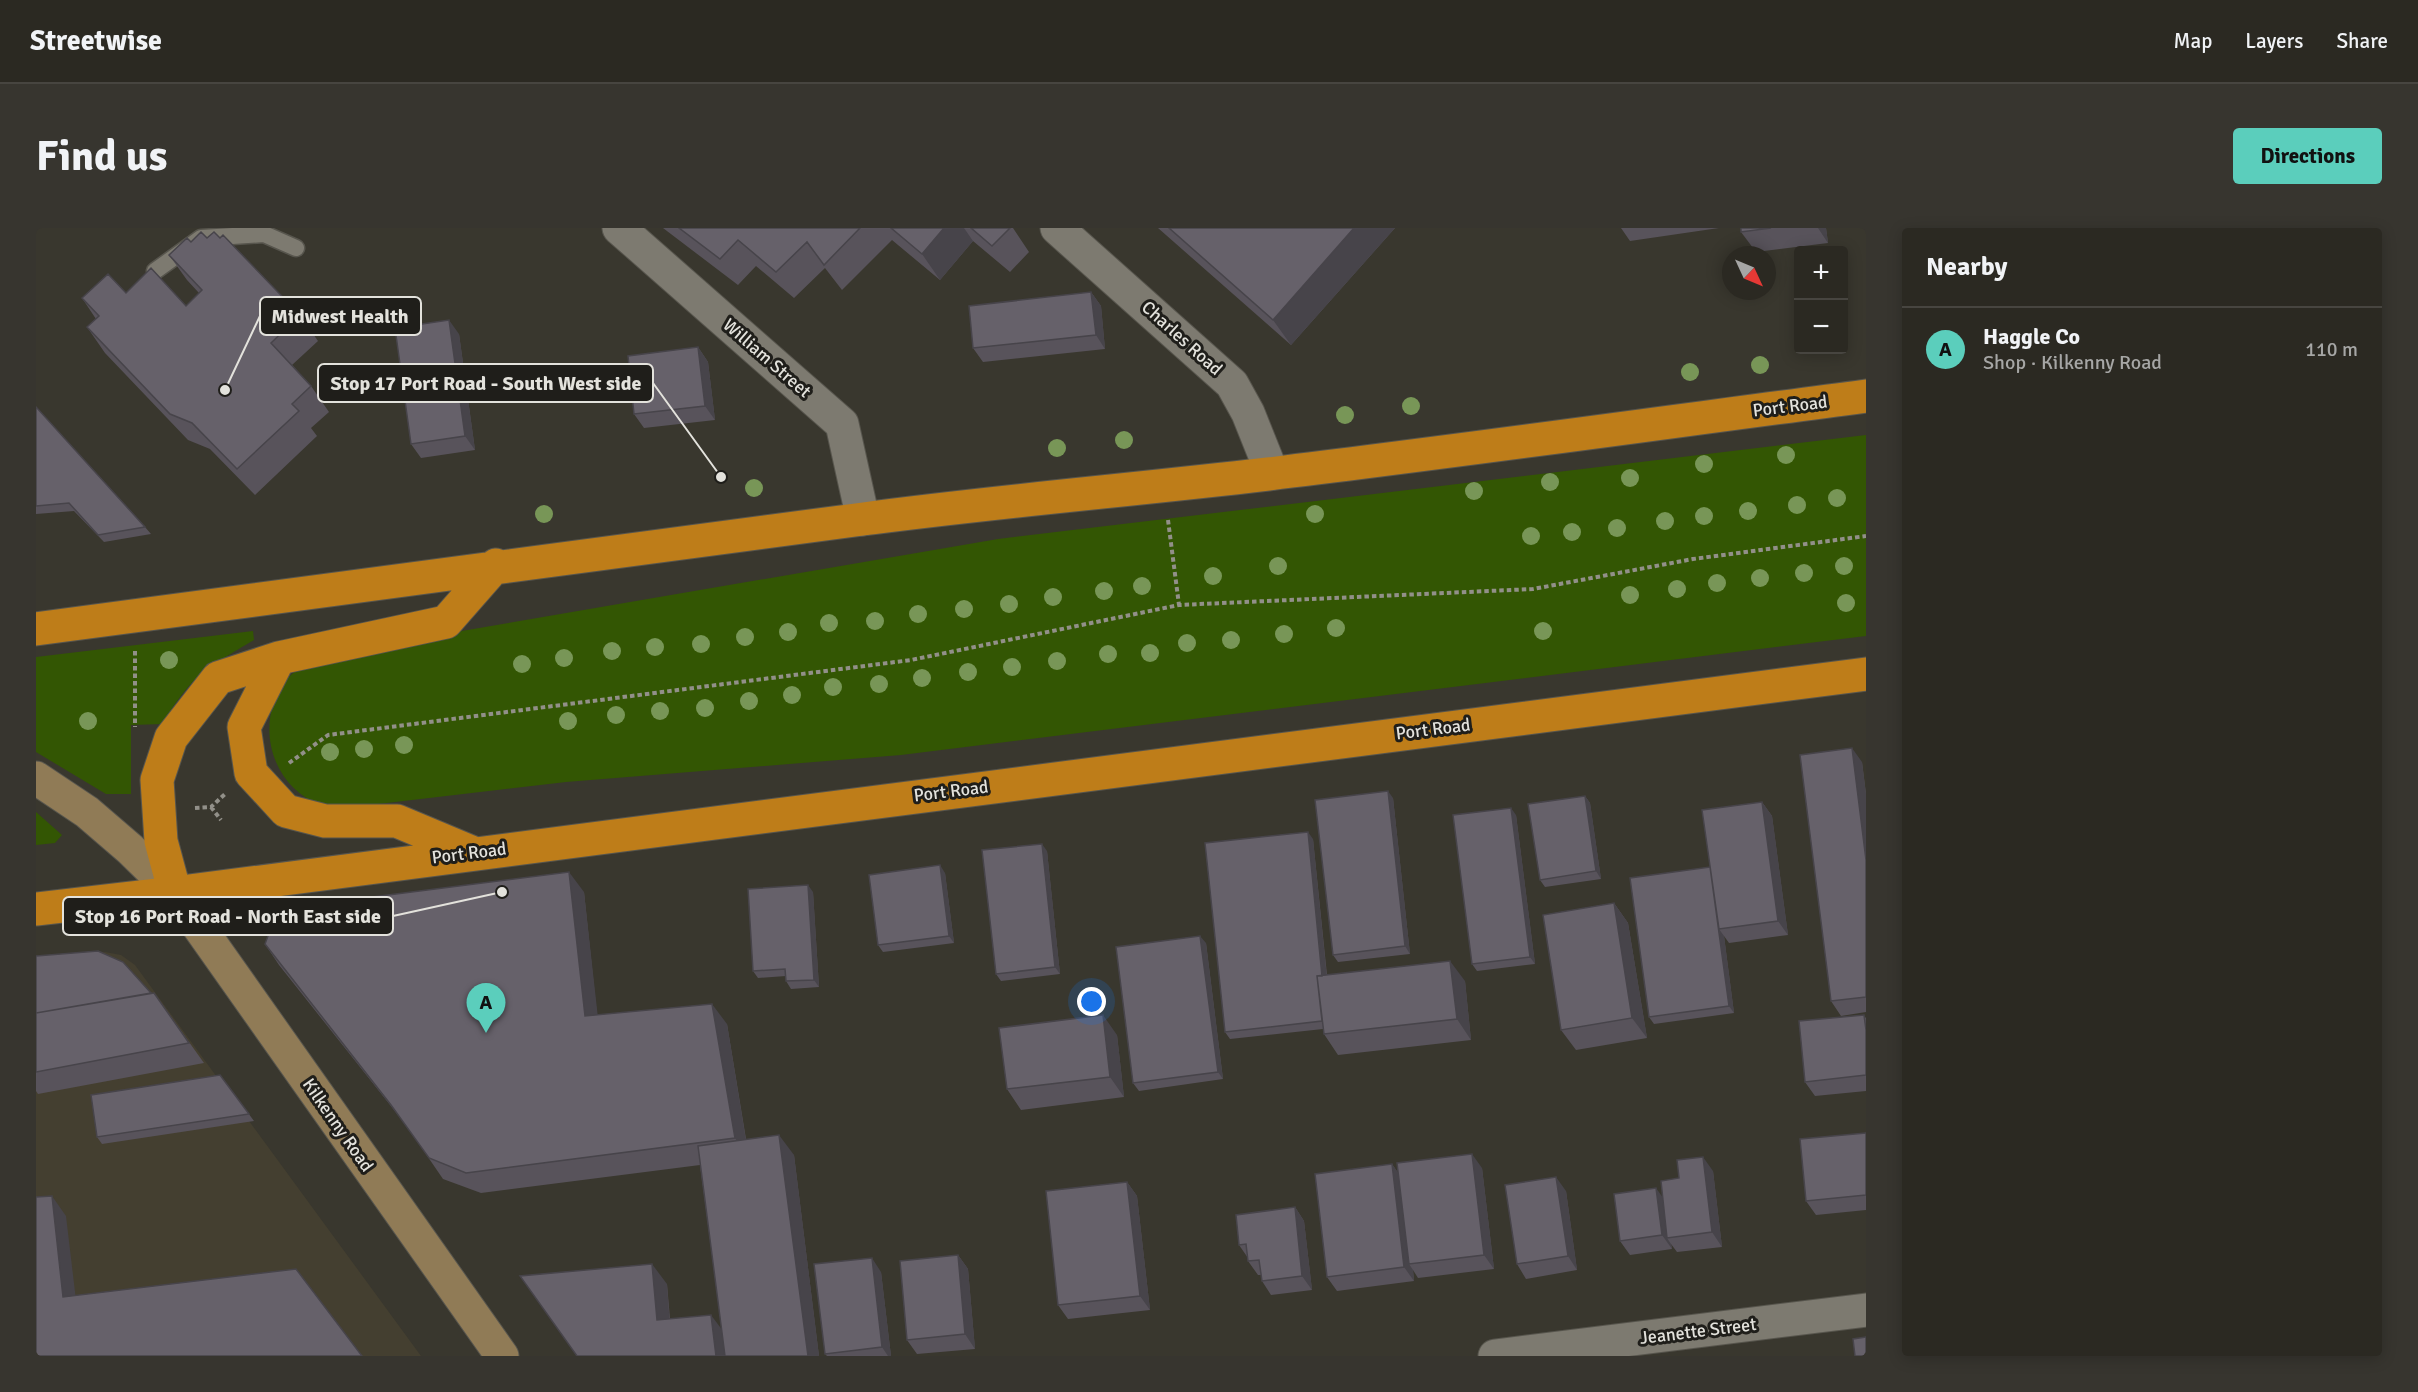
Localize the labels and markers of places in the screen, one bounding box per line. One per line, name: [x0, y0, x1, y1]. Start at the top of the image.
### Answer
callout: Midwest Health: [260, 297, 421, 335]
callout: Stop 17 Port Road - South West side: [318, 364, 653, 402]
callout: Stop 16 Port Road - North East side: [63, 897, 393, 935]
pin: A: [466, 984, 506, 1033]

